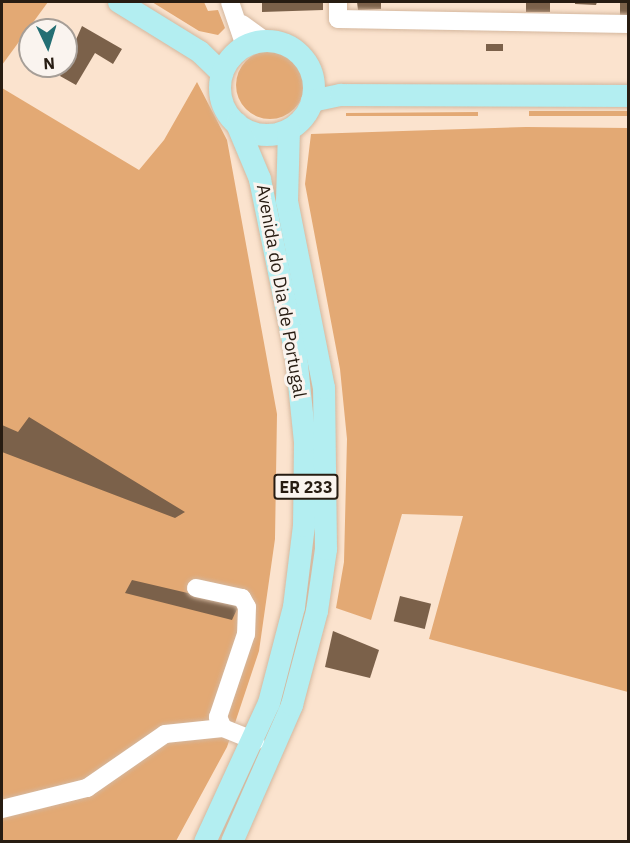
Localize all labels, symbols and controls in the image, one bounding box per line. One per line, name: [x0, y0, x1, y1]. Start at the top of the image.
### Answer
north arrow: [18, 18, 78, 78]
text: N: [43, 54, 56, 74]
street label: Avenida do Dia de Portugal: [252, 183, 310, 399]
road number: ER 233: [273, 474, 339, 500]

